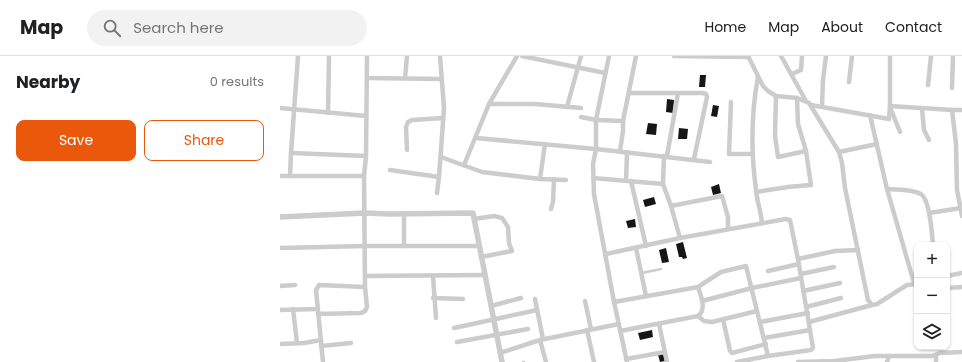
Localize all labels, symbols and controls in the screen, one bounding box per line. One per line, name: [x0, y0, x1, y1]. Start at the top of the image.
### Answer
search box: [87, 10, 367, 46]
text: Map: [20, 14, 63, 41]
icon: search: [101, 17, 123, 39]
text: Search here: [133, 17, 224, 38]
text: Home: [704, 17, 746, 37]
text: Map: [768, 17, 799, 37]
text: About: [821, 17, 863, 37]
text: Contact: [885, 17, 942, 37]
text: Nearby: [16, 70, 80, 94]
text: 0 results: [210, 72, 264, 91]
button: Save: [16, 120, 136, 161]
button: Share: [144, 120, 264, 161]
map controls: [914, 242, 950, 350]
button: +: [914, 242, 950, 278]
button: −: [914, 278, 950, 314]
button: layers: [914, 314, 950, 350]

